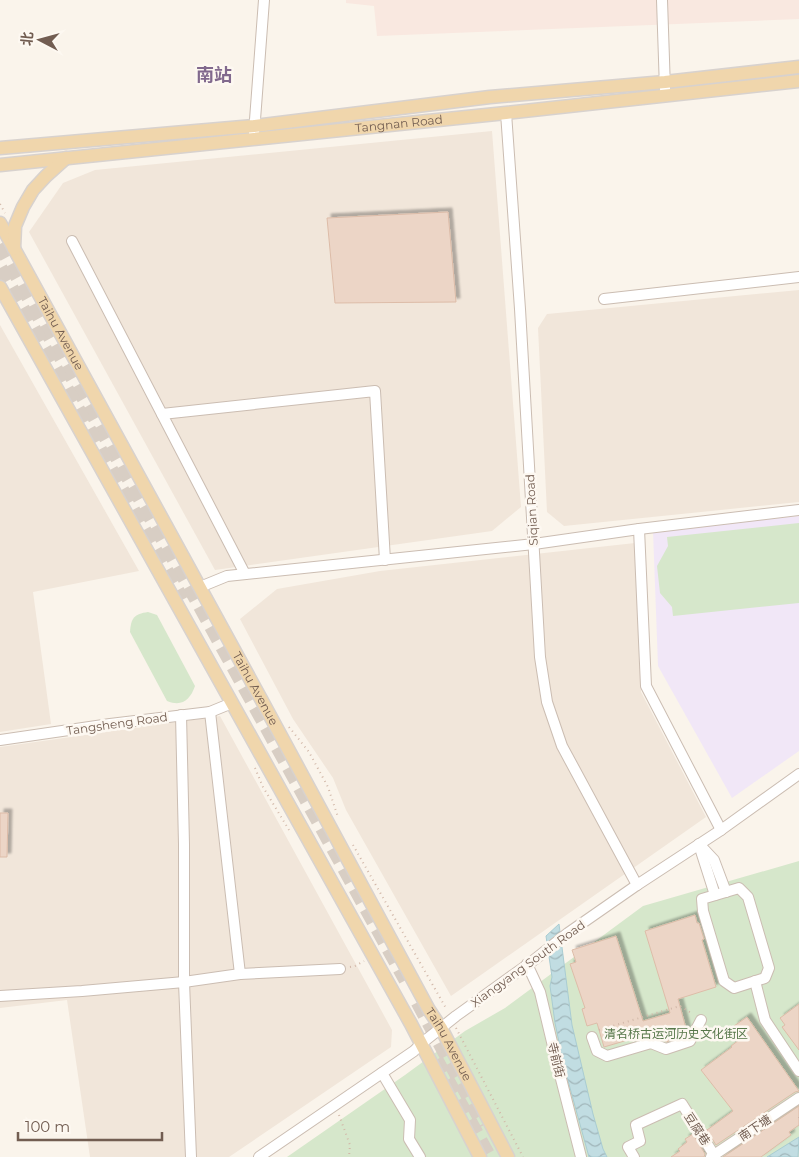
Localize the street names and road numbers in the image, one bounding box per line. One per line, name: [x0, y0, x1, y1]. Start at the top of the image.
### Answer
street label: Tangnan Road: [354, 112, 443, 135]
street label: Taihu Avenue: [35, 294, 87, 373]
street label: Siqian Road: [522, 474, 541, 546]
street label: Taihu Avenue: [230, 649, 282, 728]
street label: Tangsheng Road: [65, 709, 168, 738]
street label: Xiangyang South Road: [468, 917, 588, 1010]
street label: Taihu Avenue: [423, 1005, 475, 1083]
street label: 寺前街: [545, 1041, 568, 1079]
street label: 豆腐巷: [681, 1110, 714, 1148]
street label: 南下塘: [736, 1111, 774, 1144]

